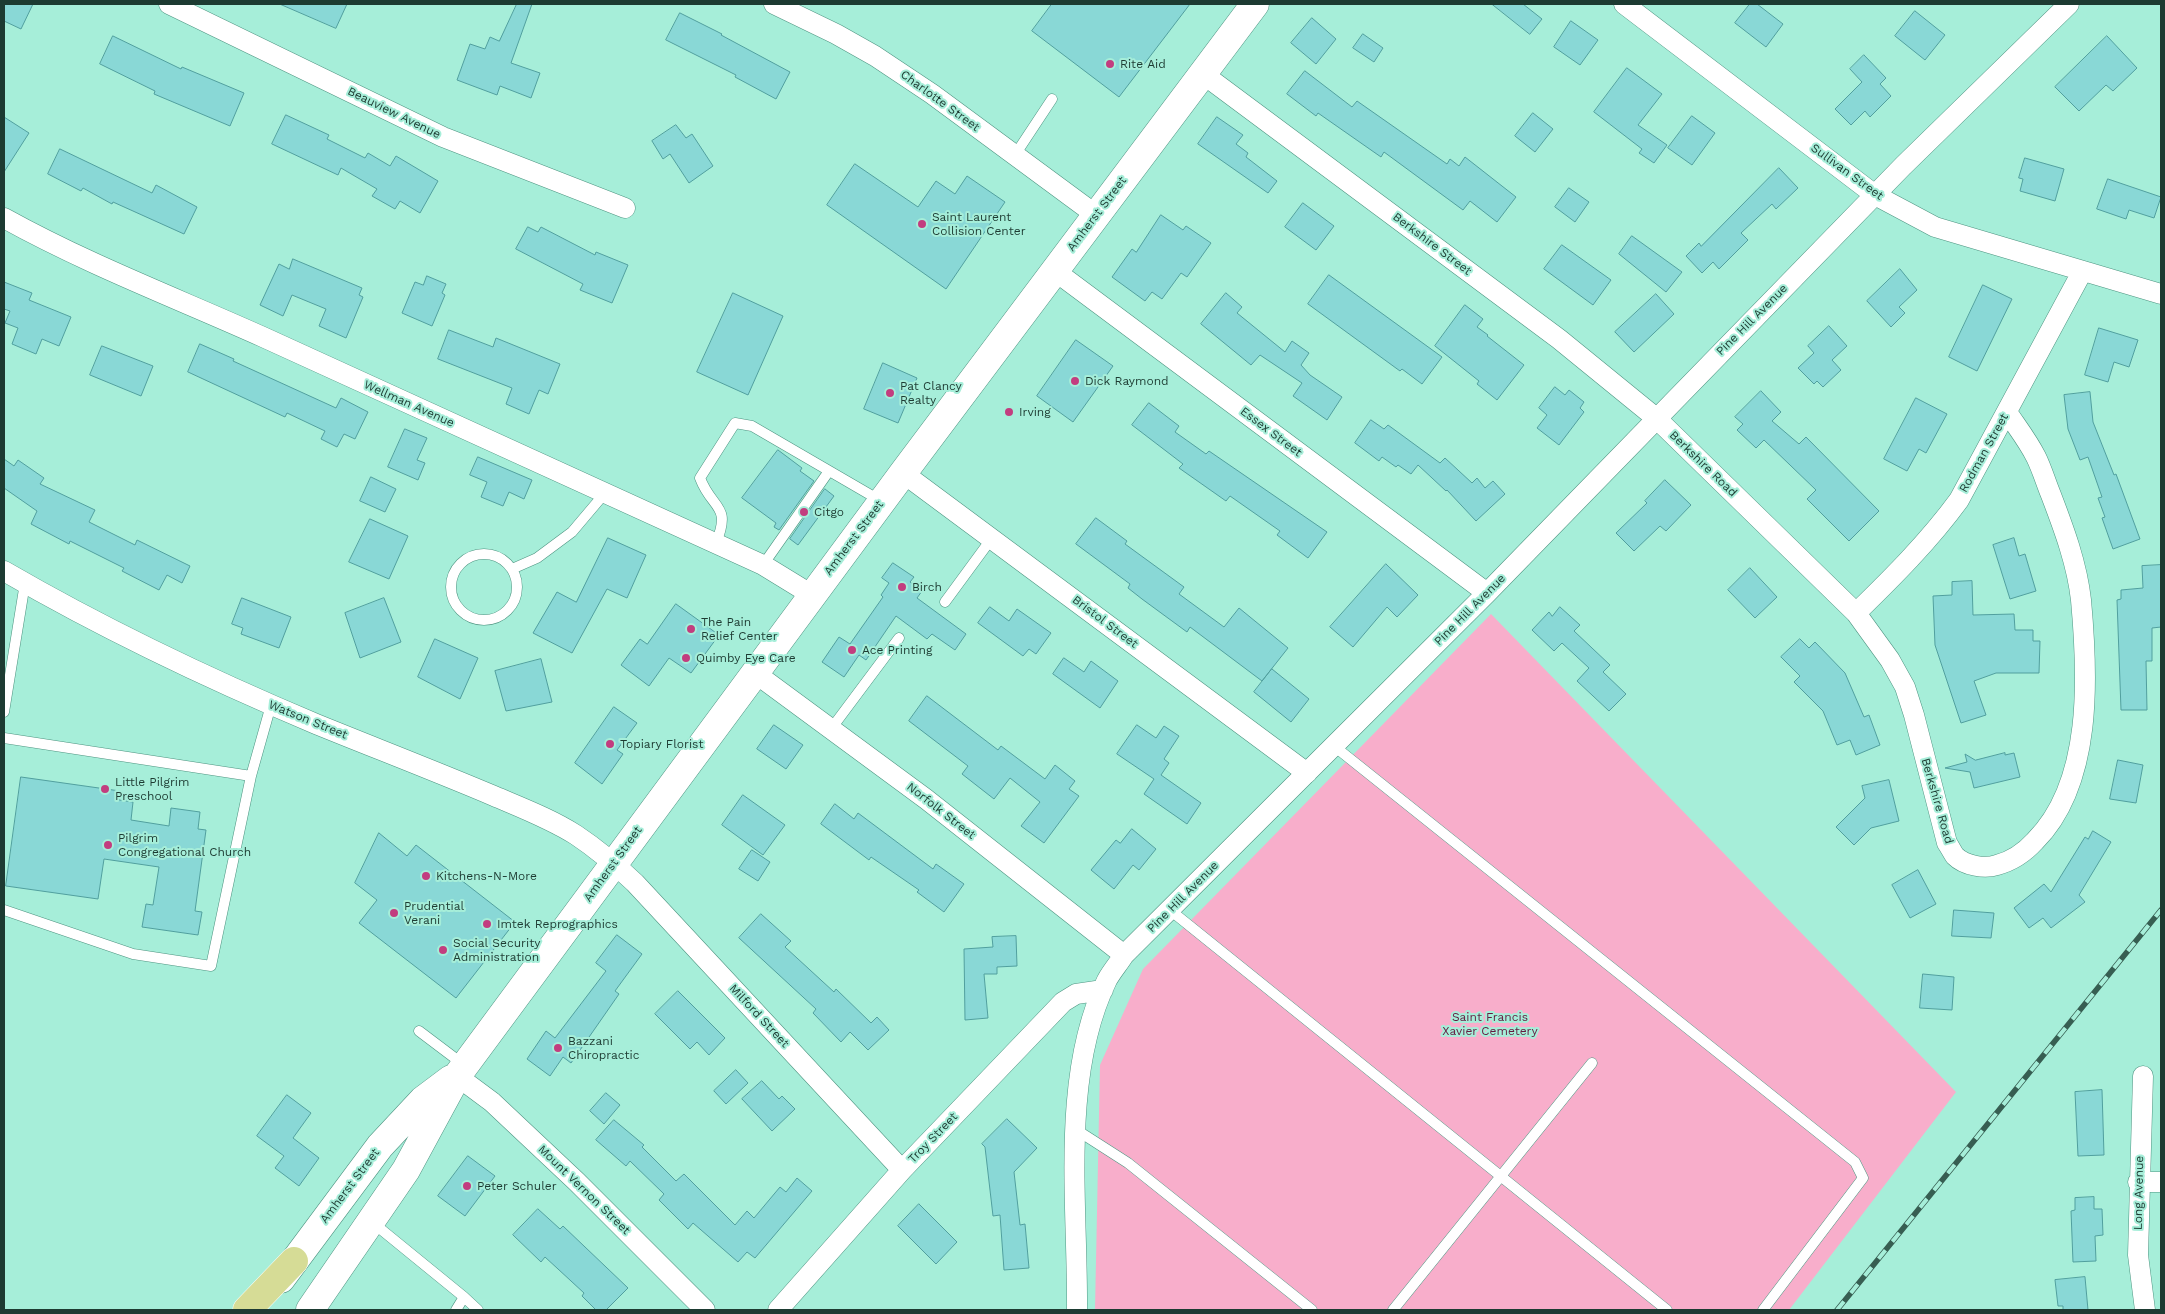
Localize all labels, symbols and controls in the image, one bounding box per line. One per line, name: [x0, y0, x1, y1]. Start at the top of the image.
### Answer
place label: Rite Aid: [1120, 57, 1166, 71]
marker: Rite Aid: [1104, 58, 1116, 70]
street label: Charlotte Street: [898, 67, 982, 135]
street label: Beauview Avenue: [345, 84, 443, 142]
street label: Sullivan Street: [1808, 141, 1886, 203]
street label: Amherst Street: [1064, 174, 1130, 254]
place label: Saint Laurent Collision Center: [932, 210, 1026, 238]
street label: Berkshire Street: [1390, 210, 1474, 278]
marker: Saint Laurent Collision Center: [916, 218, 928, 230]
street label: Pine Hill Avenue: [1713, 281, 1791, 359]
place label: Dick Raymond: [1085, 374, 1169, 388]
marker: Dick Raymond: [1069, 375, 1081, 387]
street label: Wellman Avenue: [361, 378, 457, 430]
place label: Pat Clancy Realty: [900, 379, 962, 407]
marker: Pat Clancy Realty: [884, 387, 896, 399]
street label: Essex Street: [1237, 404, 1305, 460]
place label: Irving: [1019, 405, 1051, 419]
marker: Irving: [1003, 406, 1015, 418]
street label: Rodman Street: [1956, 411, 2012, 495]
street label: Berkshire Road: [1666, 428, 1740, 500]
street label: Amherst Street: [821, 498, 887, 578]
place label: Citgo: [814, 505, 844, 519]
marker: Citgo: [798, 506, 810, 518]
street label: Pine Hill Avenue: [1431, 571, 1509, 649]
place label: Birch: [912, 580, 942, 594]
marker: Birch: [896, 581, 908, 593]
street label: Bristol Street: [1069, 593, 1141, 651]
place label: The Pain Relief Center: [701, 615, 778, 643]
marker: The Pain Relief Center: [685, 623, 697, 635]
place label: Ace Printing: [862, 643, 932, 657]
marker: Ace Printing: [846, 644, 858, 656]
place label: Quimby Eye Care: [696, 651, 796, 665]
marker: Quimby Eye Care: [680, 652, 692, 664]
street label: Watson Street: [266, 698, 350, 742]
place label: Topiary Florist: [620, 737, 703, 751]
marker: Topiary Florist: [604, 738, 616, 750]
street label: Berkshire Road: [1918, 757, 1956, 845]
place label: Little Pilgrim Preschool: [115, 775, 189, 803]
street label: Norfolk Street: [904, 780, 978, 842]
marker: Little Pilgrim Preschool: [99, 783, 111, 795]
street label: Amherst Street: [581, 823, 645, 905]
place label: Pilgrim Congregational Church: [118, 831, 251, 859]
marker: Pilgrim Congregational Church: [102, 839, 114, 851]
street label: Pine Hill Avenue: [1144, 858, 1222, 936]
place label: Kitchens-N-More: [436, 869, 537, 883]
marker: Kitchens-N-More: [420, 870, 432, 882]
place label: Prudential Verani: [404, 899, 464, 927]
marker: Prudential Verani: [388, 907, 400, 919]
place label: Imtek Reprographics: [497, 917, 618, 931]
marker: Imtek Reprographics: [481, 918, 493, 930]
place label: Social Security Administration: [453, 936, 540, 964]
marker: Social Security Administration: [437, 944, 449, 956]
street label: Milford Street: [726, 981, 792, 1051]
park label: Saint Francis Xavier Cemetery: [1442, 1010, 1538, 1038]
place label: Bazzani Chiropractic: [568, 1034, 639, 1062]
marker: Bazzani Chiropractic: [552, 1042, 564, 1054]
street label: Troy Street: [905, 1110, 961, 1166]
street label: Mount Vernon Street: [535, 1142, 633, 1238]
street label: Amherst Street: [317, 1146, 383, 1226]
street label: Long Avenue: [2131, 1156, 2147, 1230]
place label: Peter Schuler: [477, 1179, 557, 1193]
marker: Peter Schuler: [461, 1180, 473, 1192]

